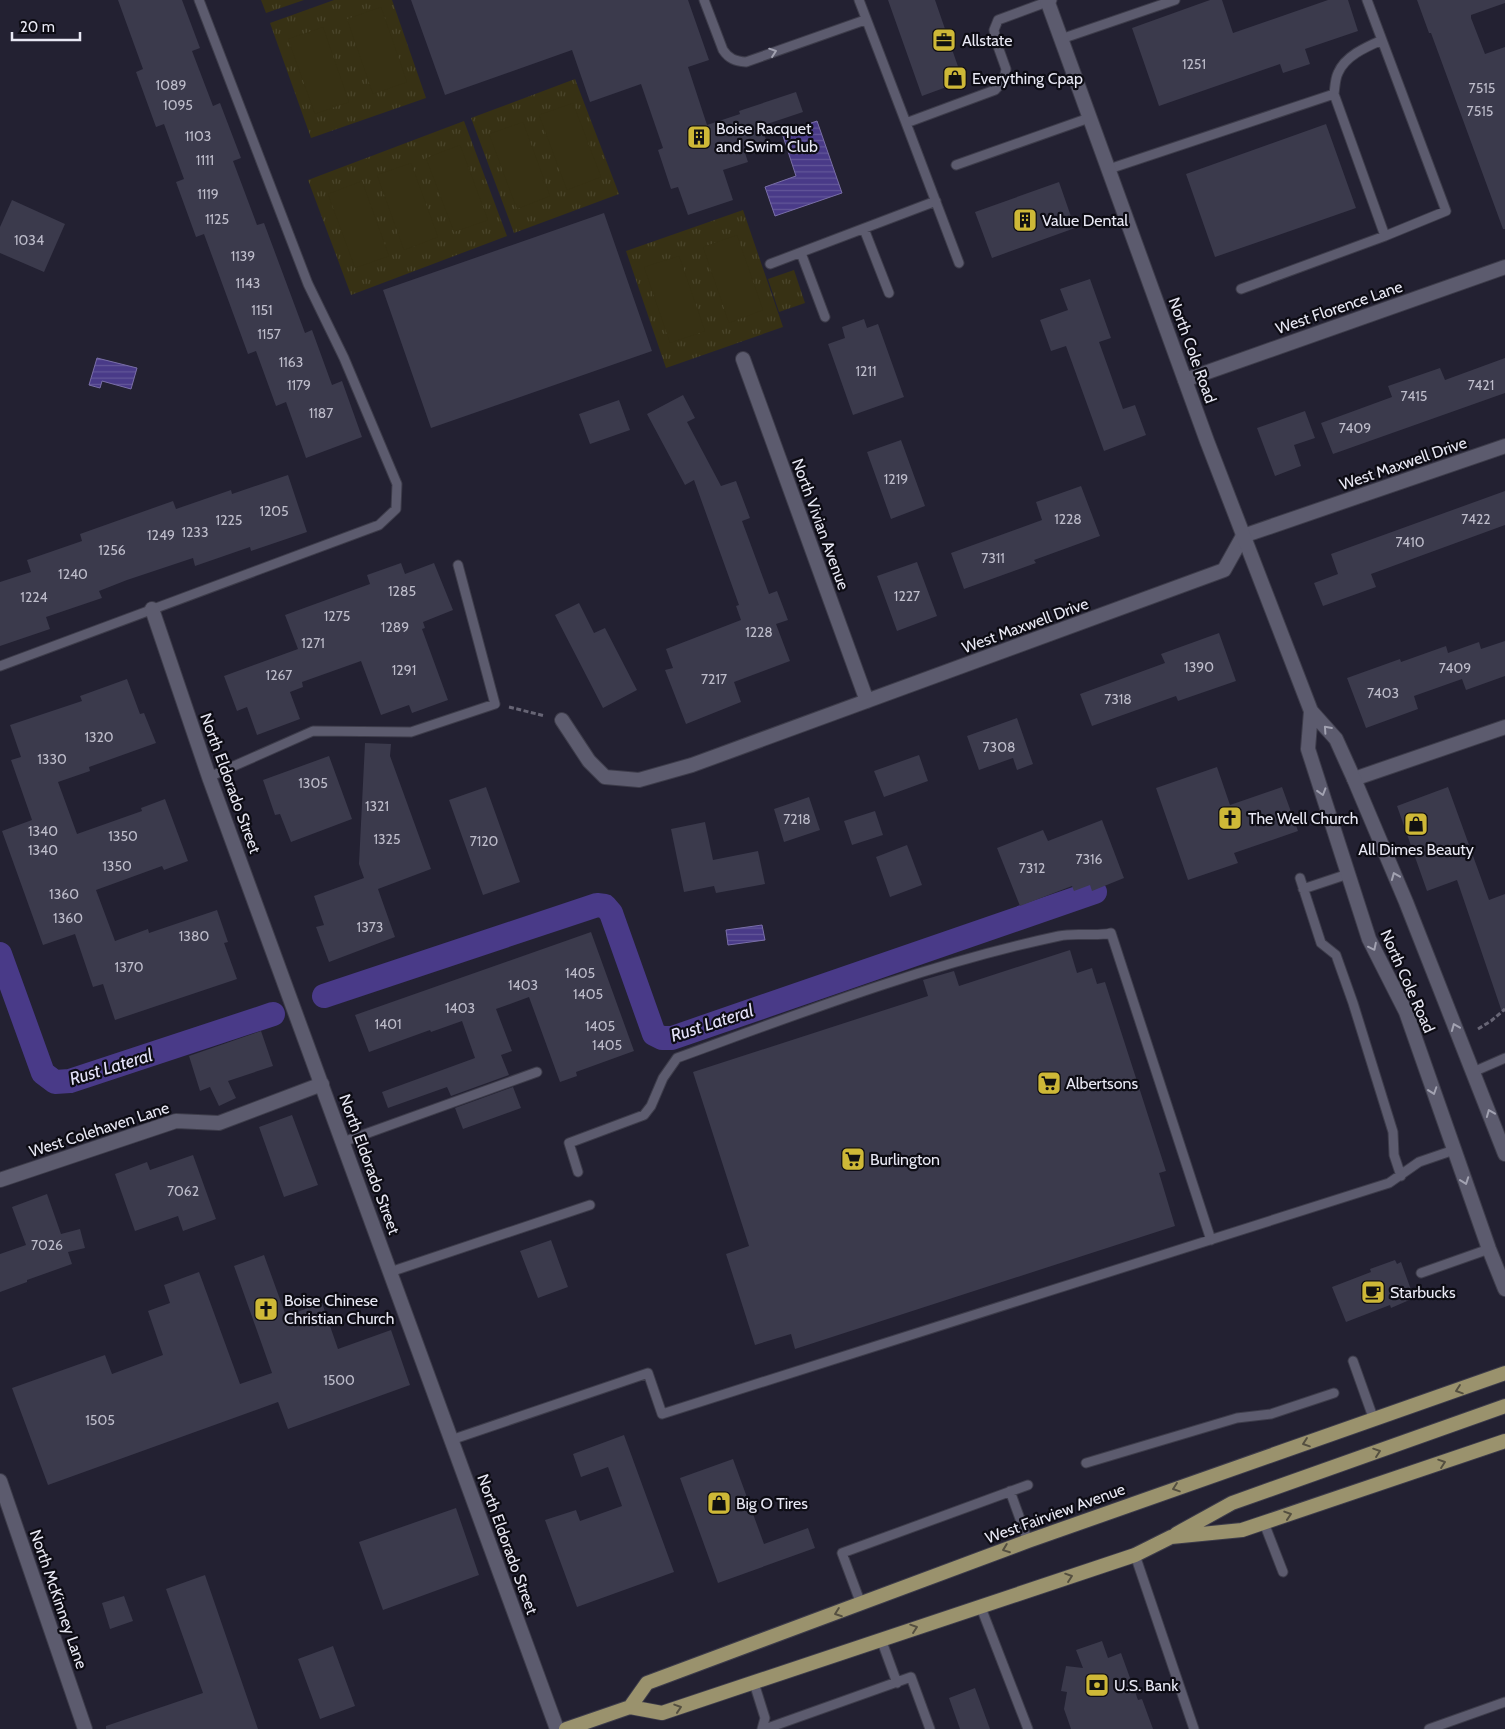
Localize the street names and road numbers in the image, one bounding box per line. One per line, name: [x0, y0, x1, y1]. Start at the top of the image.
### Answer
street label: West Florence Lane: [1273, 277, 1405, 338]
street label: North Cole Road: [1165, 295, 1220, 406]
street label: West Maxwell Drive: [1337, 433, 1469, 494]
street label: North Vivian Avenue: [788, 456, 853, 593]
street label: West Maxwell Drive: [959, 594, 1091, 657]
street label: North Eldorado Street: [196, 710, 265, 856]
street label: North Cole Road: [1376, 927, 1439, 1036]
street label: North Eldorado Street: [335, 1091, 404, 1237]
street label: West Colehaven Lane: [27, 1098, 172, 1161]
street label: North Eldorado Street: [473, 1471, 542, 1617]
street label: West Fairview Avenue: [983, 1479, 1128, 1548]
street label: North McKinney Lane: [26, 1527, 91, 1671]

